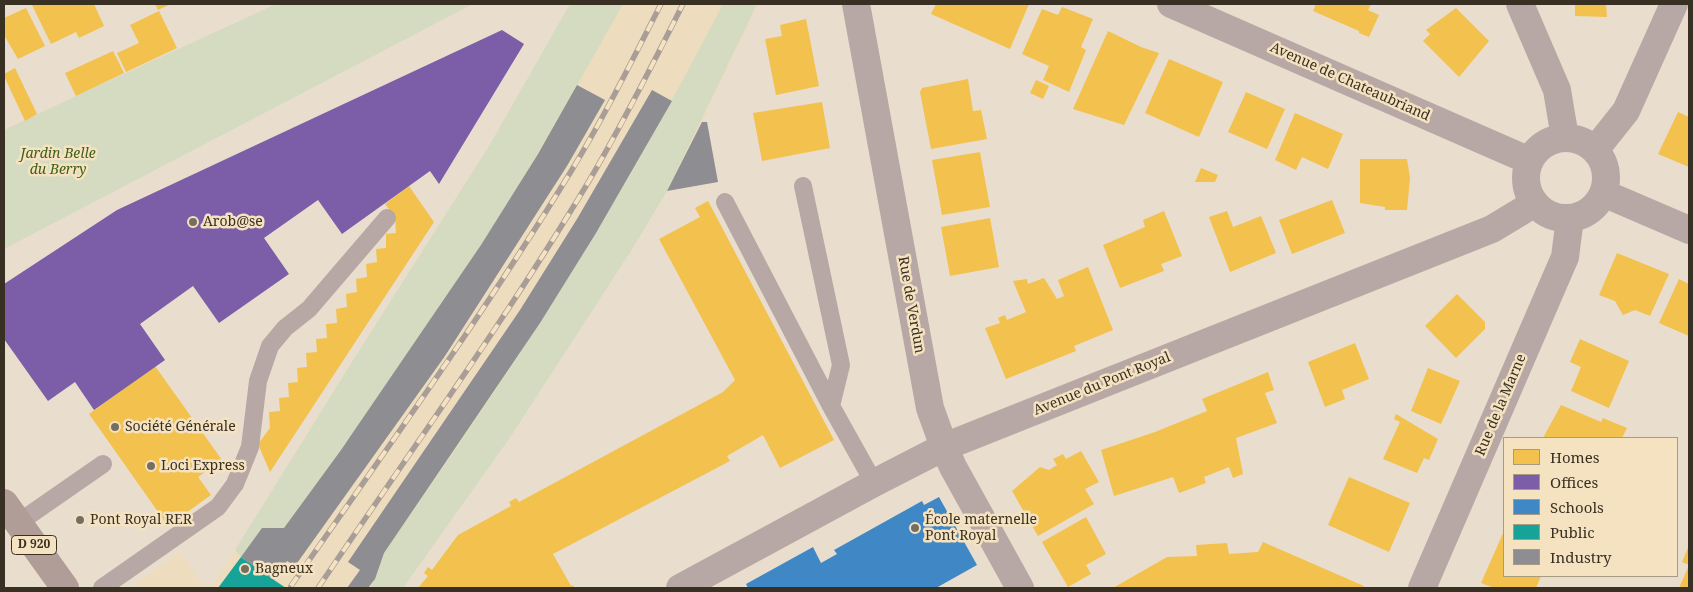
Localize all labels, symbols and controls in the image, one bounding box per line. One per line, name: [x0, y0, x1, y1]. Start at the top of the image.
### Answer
street label: Avenue de Chateaubriand: [1267, 39, 1433, 125]
park label: Jardin Belle du Berry: [20, 146, 96, 178]
place label: Arob@se: [203, 214, 263, 230]
marker: Arob@se: [187, 216, 199, 228]
street label: Rue de Verdun: [894, 255, 928, 355]
street label: Avenue du Pont Royal: [1031, 349, 1173, 419]
street label: Rue de la Marne: [1472, 352, 1530, 458]
place label: Société Générale: [125, 419, 236, 435]
marker: Société Générale: [109, 421, 121, 433]
legend: [1503, 437, 1678, 577]
text: Homes: [1550, 447, 1600, 467]
place label: Loci Express: [161, 458, 245, 474]
marker: Loci Express: [145, 460, 157, 472]
text: Offices: [1550, 472, 1598, 492]
text: Schools: [1550, 497, 1604, 517]
place label: Pont Royal RER: [90, 512, 192, 528]
place label: École maternelle Pont Royal: [925, 512, 1037, 544]
marker: Pont Royal RER: [74, 514, 86, 526]
marker: École maternelle Pont Royal: [909, 522, 921, 534]
text: Public: [1550, 522, 1595, 542]
road number: D 920: [12, 536, 56, 554]
text: Industry: [1550, 547, 1612, 567]
place label: Bagneux: [255, 561, 313, 577]
marker: Bagneux: [239, 563, 251, 575]

